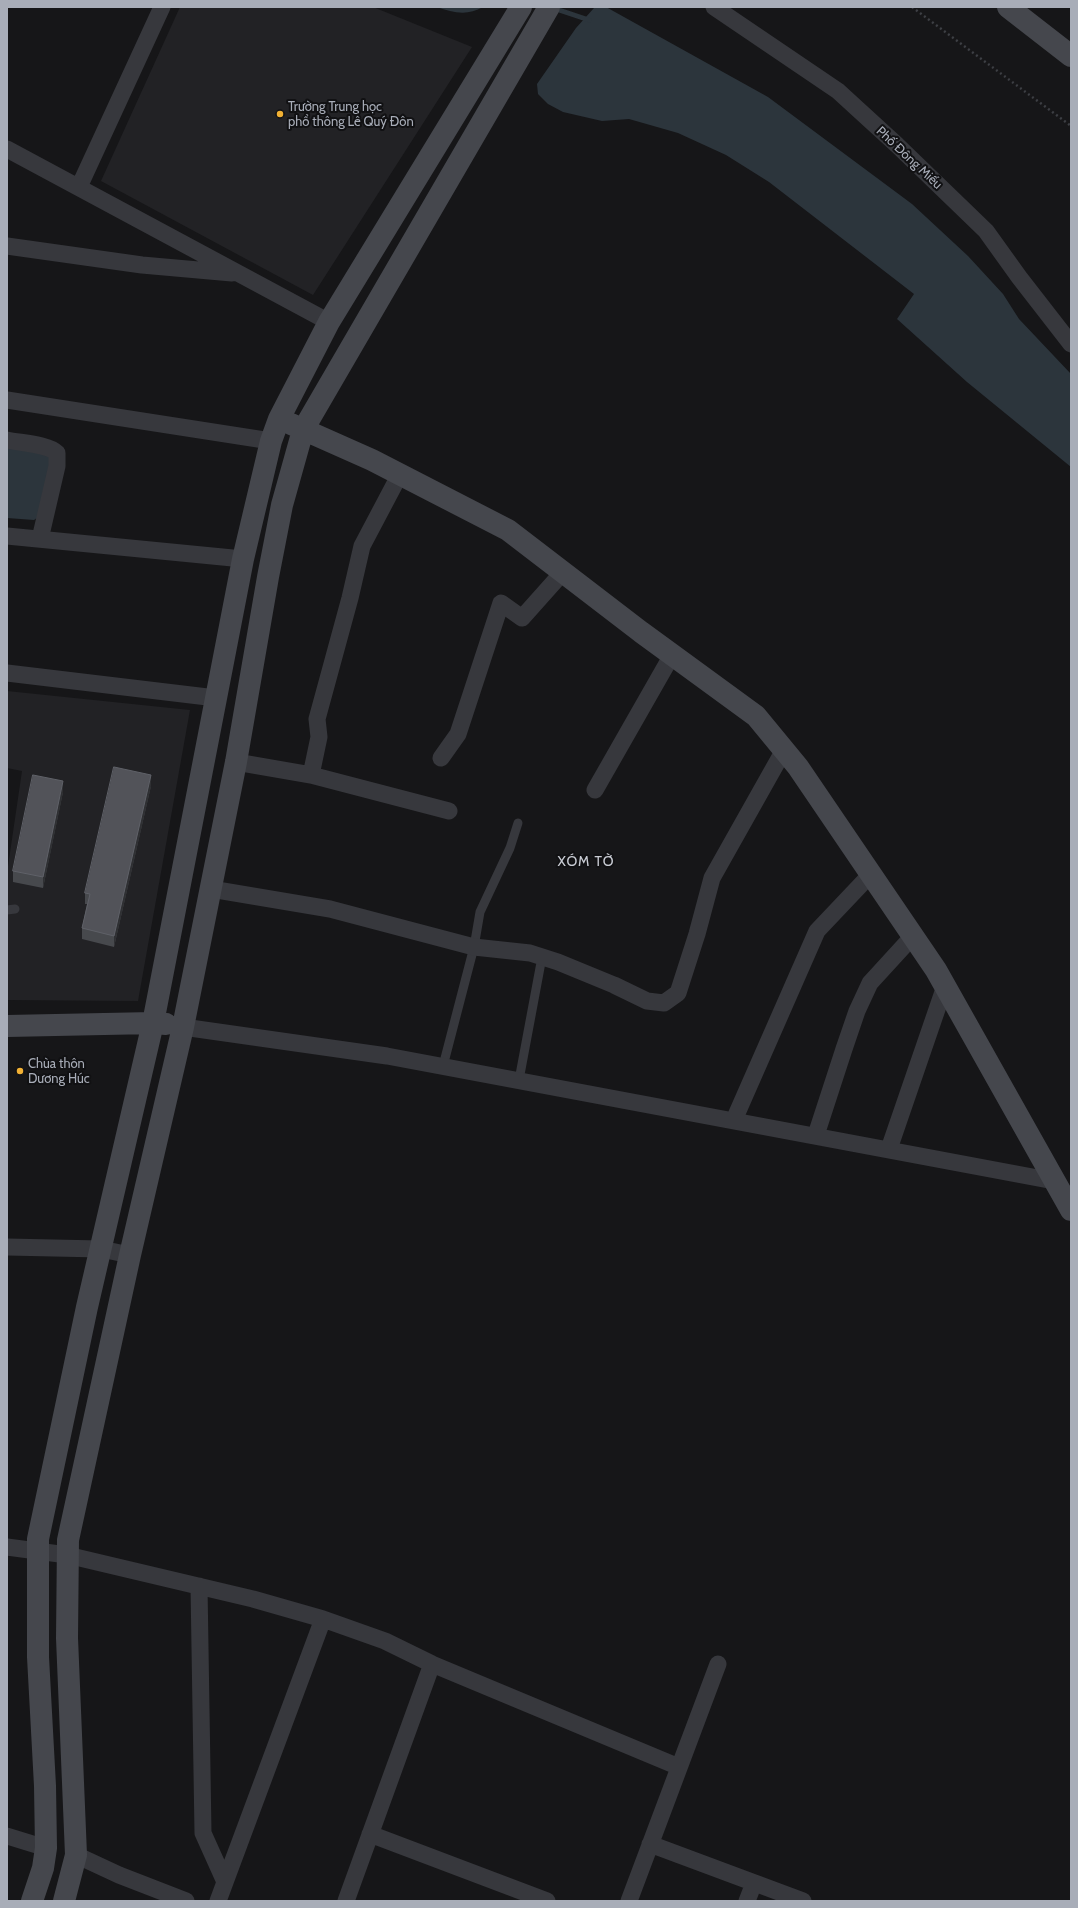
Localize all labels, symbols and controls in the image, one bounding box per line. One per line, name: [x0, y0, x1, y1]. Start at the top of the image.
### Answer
place label: Trường Trung học phổ thông Lê Quý Đôn: [288, 99, 414, 130]
marker: Trường Trung học phổ thông Lê Quý Đôn: [275, 109, 285, 119]
street label: Phố Đông Miếu: [873, 124, 945, 192]
district label: XÓM TỜ: [557, 854, 615, 870]
place label: Chùa thôn Dương Húc: [28, 1056, 90, 1087]
marker: Chùa thôn Dương Húc: [15, 1066, 25, 1076]

